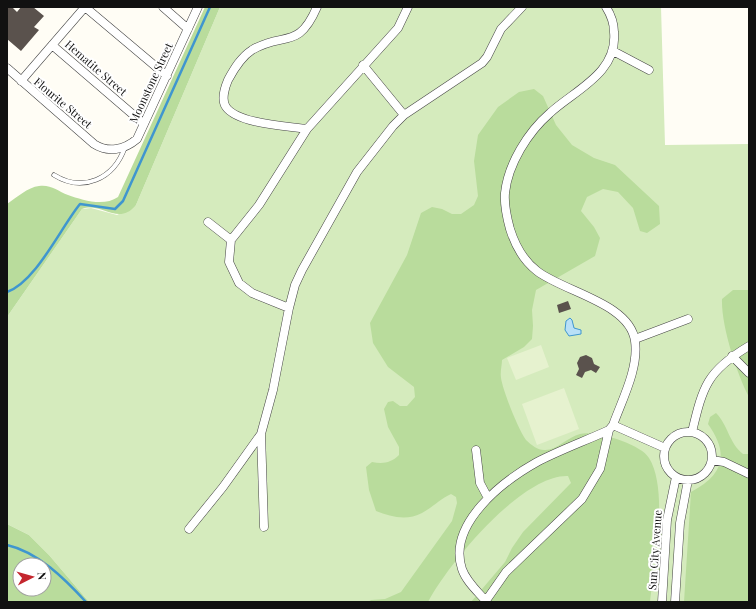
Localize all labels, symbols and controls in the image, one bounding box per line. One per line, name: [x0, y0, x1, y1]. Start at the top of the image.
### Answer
street label: Hematite Street: [62, 36, 131, 99]
street label: Moonstone Street: [125, 40, 176, 126]
street label: Flourite Street: [31, 74, 96, 131]
street label: Sun City Avenue: [644, 509, 665, 591]
north arrow: [12, 557, 52, 597]
text: N: [35, 571, 50, 581]

